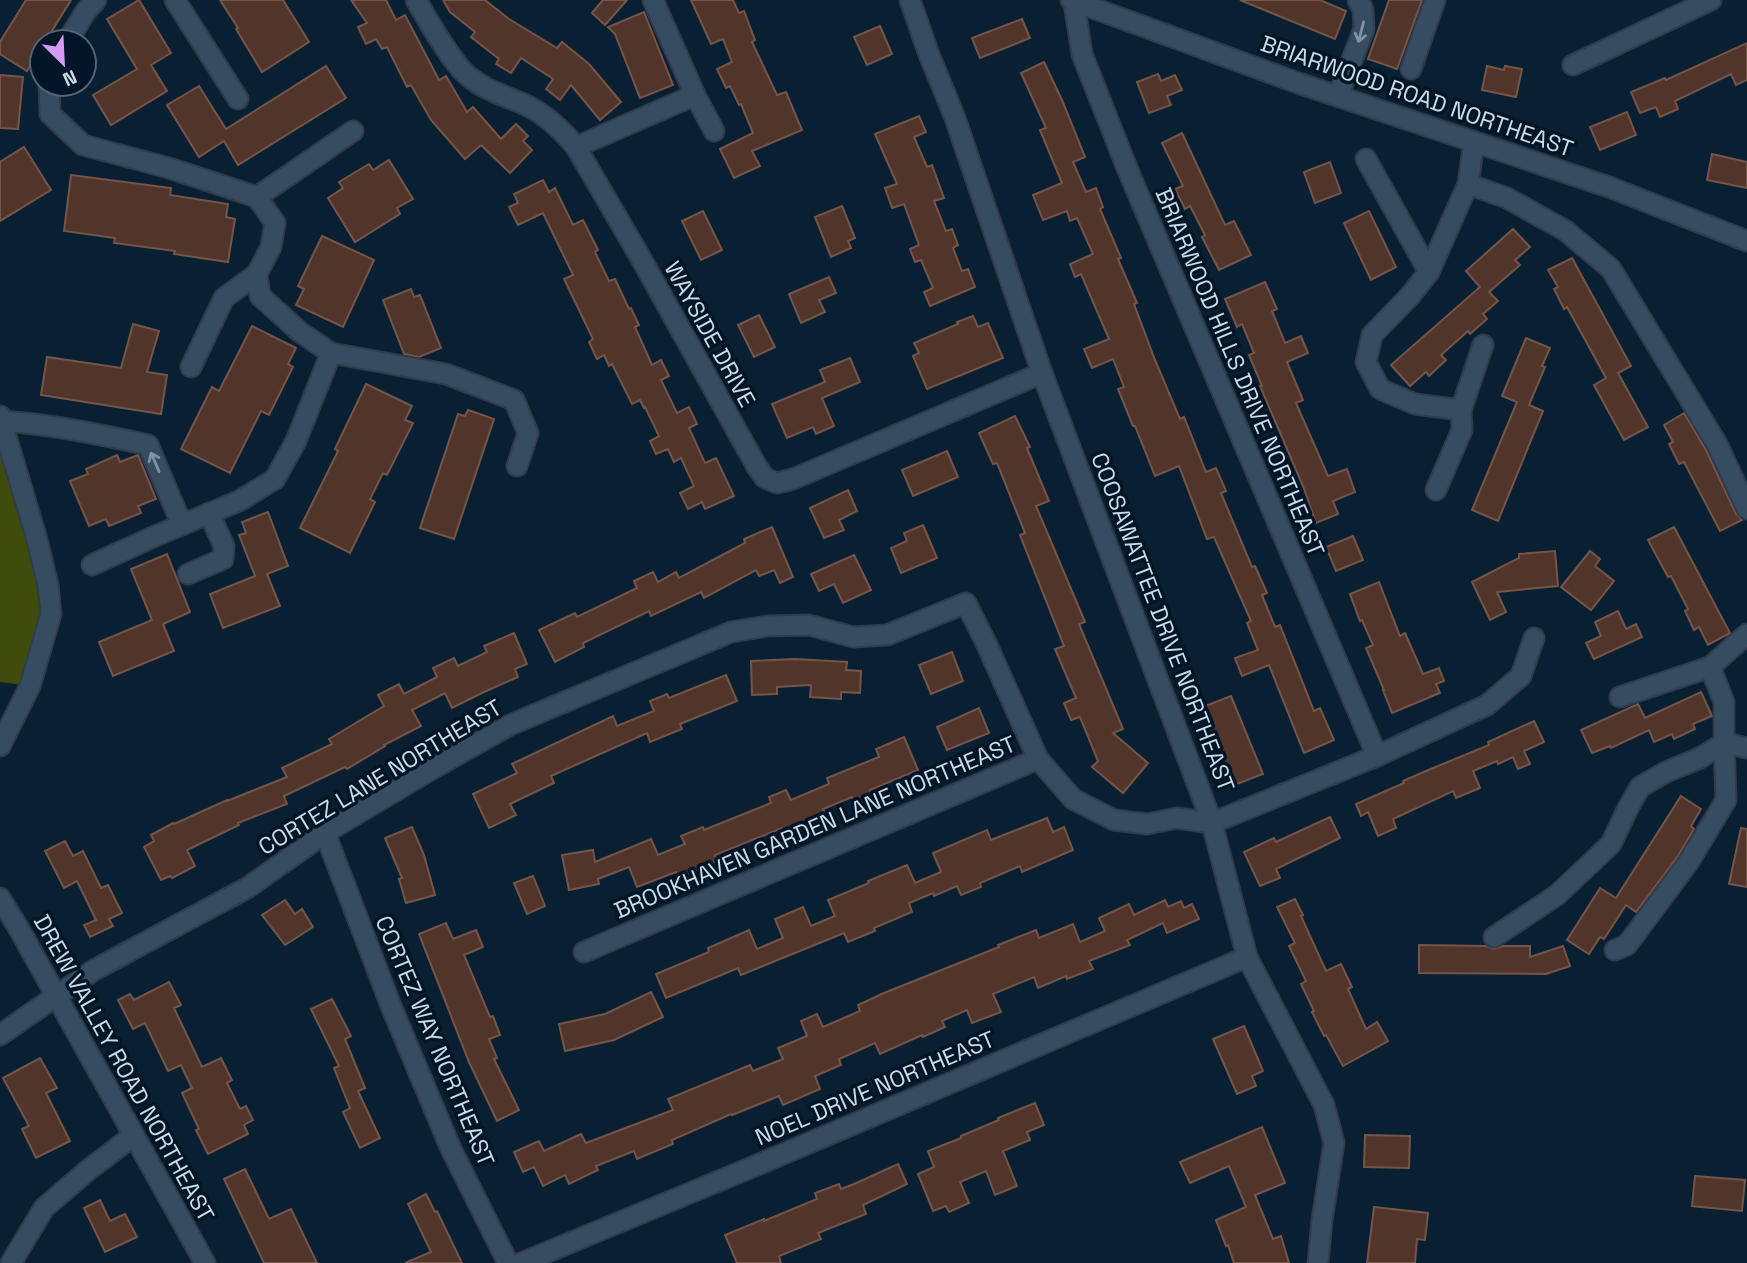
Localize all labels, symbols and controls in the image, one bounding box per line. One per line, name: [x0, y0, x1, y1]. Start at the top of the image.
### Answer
one-way arrow: [1353, 21, 1366, 43]
north arrow: [28, 28, 98, 98]
street label: BRIARWOOD ROAD NORTHEAST: [1257, 28, 1577, 164]
text: N: [59, 64, 81, 92]
street label: BRIARWOOD HILLS DRIVE NORTHEAST: [1148, 183, 1332, 561]
street label: WAYSIDE DRIVE: [658, 256, 762, 412]
street label: COOSAWATTEE DRIVE NORTHEAST: [1084, 448, 1242, 796]
one-way arrow: [148, 451, 161, 473]
street label: CORTEZ LANE NORTHEAST: [253, 692, 507, 862]
street label: BROOKHAVEN GARDEN LANE NORTHEAST: [609, 728, 1021, 926]
street label: DREW VALLEY ROAD NORTHEAST: [27, 909, 221, 1227]
street label: CORTEZ WAY NORTHEAST: [369, 911, 501, 1171]
street label: NOEL DRIVE NORTHEAST: [750, 1024, 1000, 1152]

